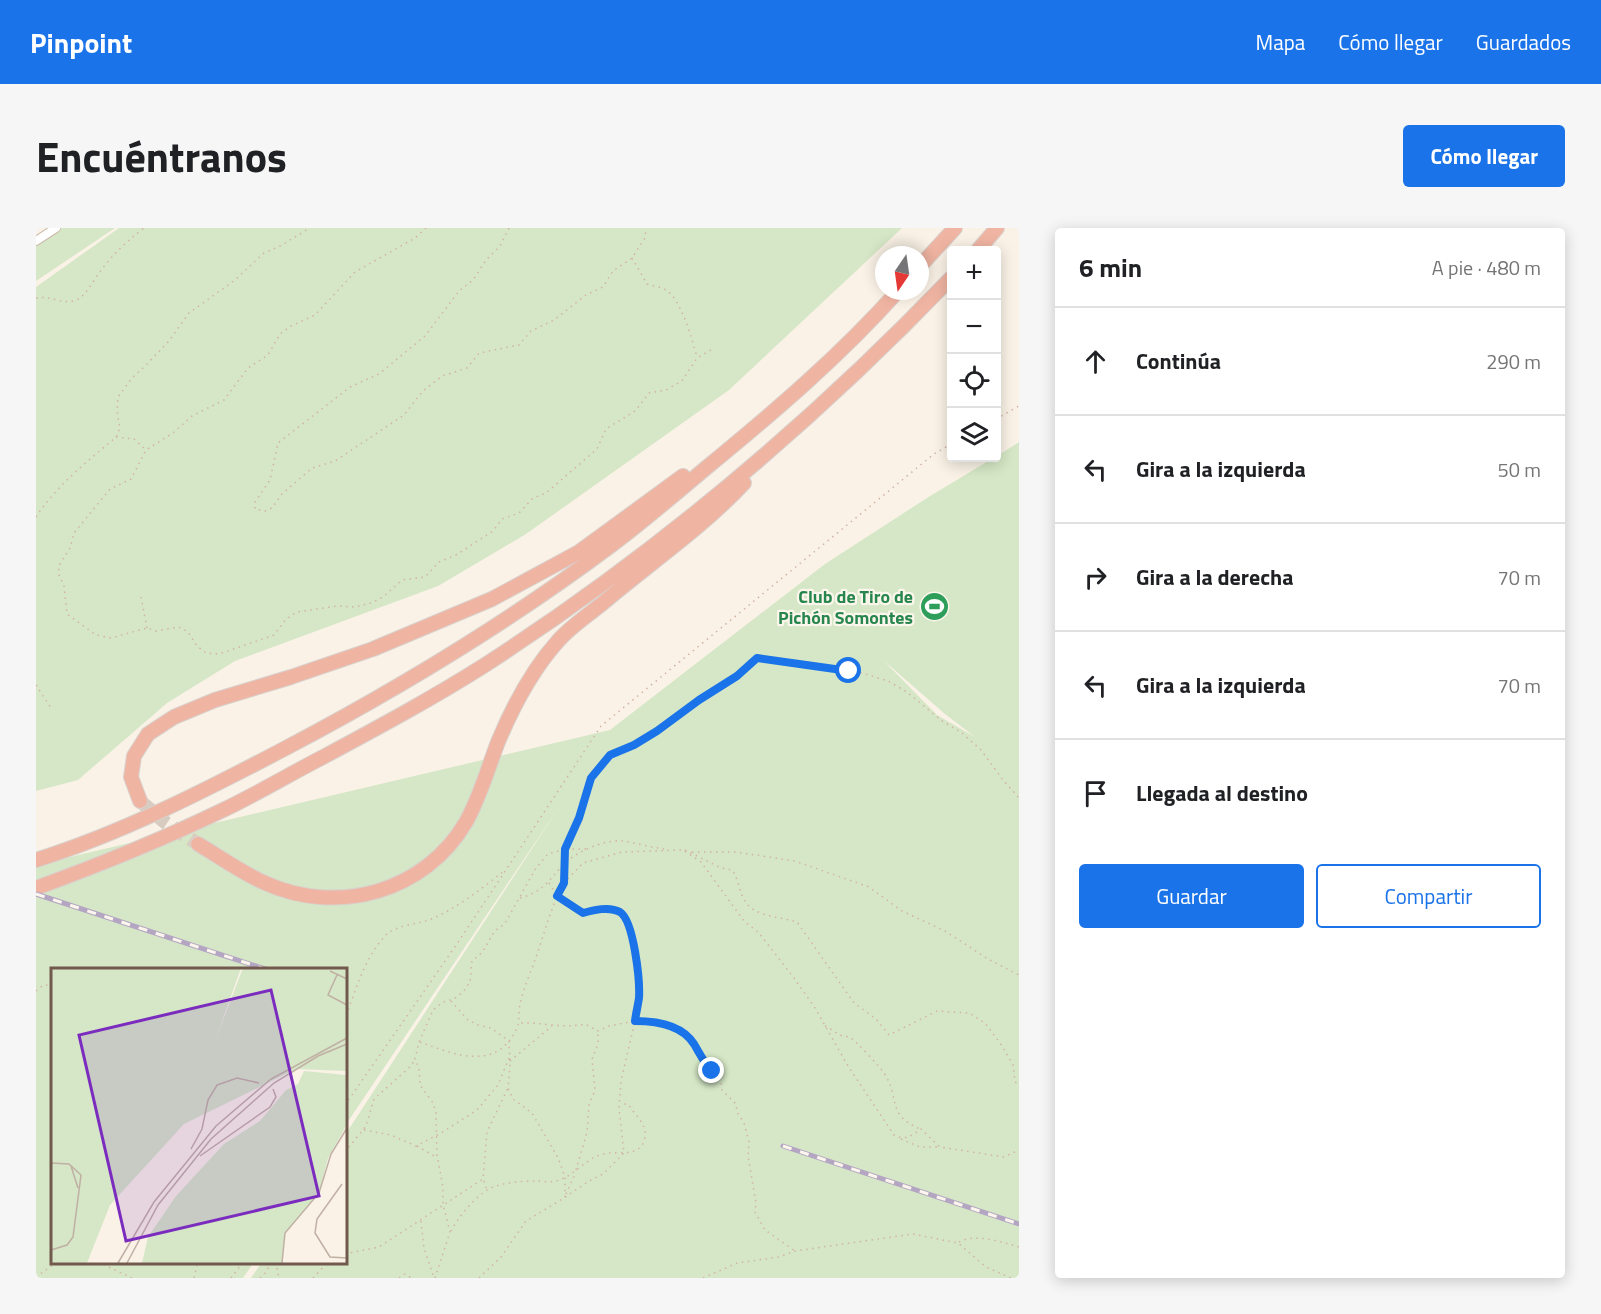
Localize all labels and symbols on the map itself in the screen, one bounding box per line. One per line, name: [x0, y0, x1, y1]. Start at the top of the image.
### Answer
north arrow: [875, 246, 929, 300]
place label: Club de Tiro de Pichón Somontes: [778, 583, 913, 631]
sports icon: Club de Tiro de Pichón Somontes: [918, 591, 950, 623]
route start: [835, 657, 861, 683]
inset map: [51, 968, 346, 1263]
route end: [698, 1057, 724, 1083]

